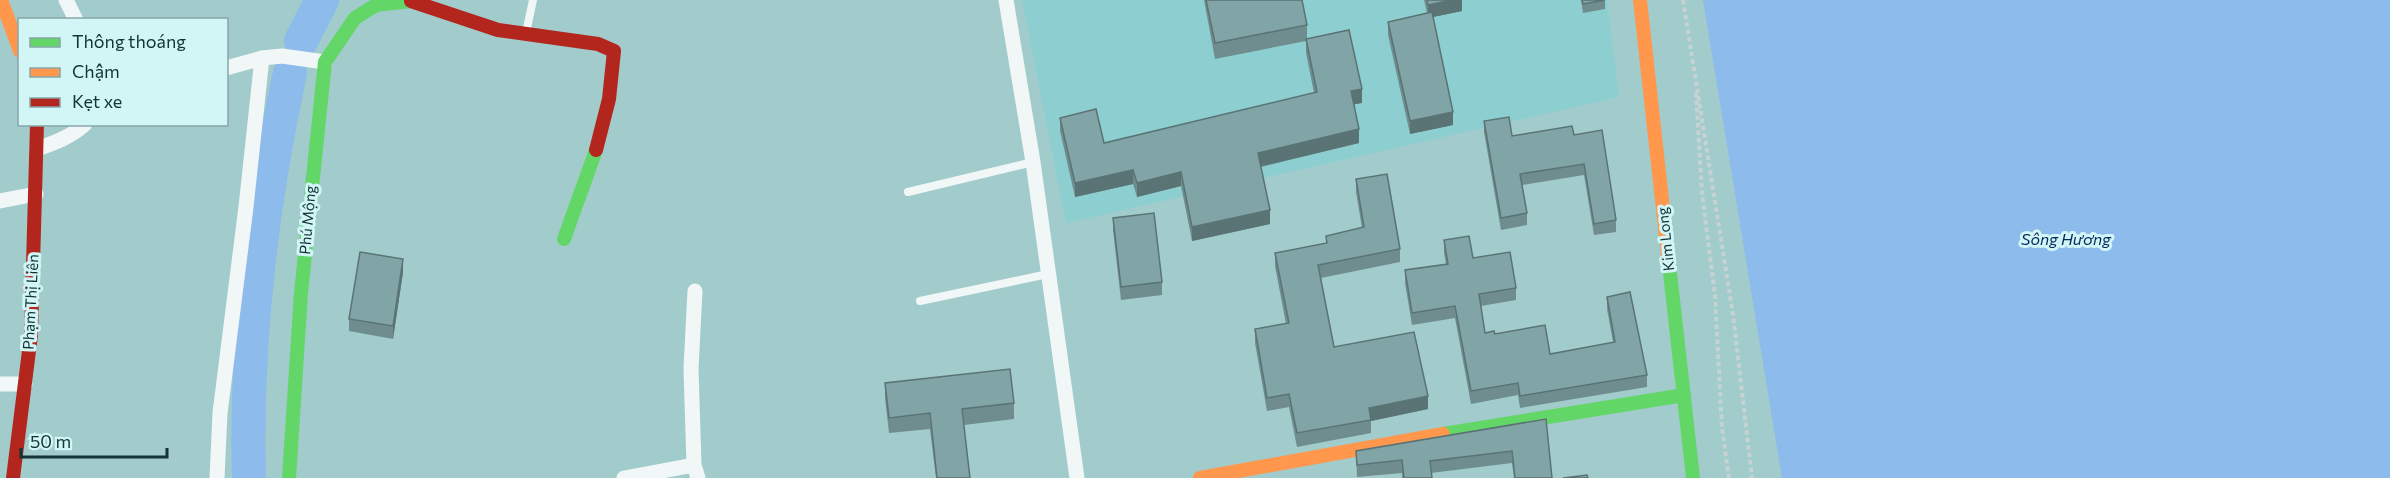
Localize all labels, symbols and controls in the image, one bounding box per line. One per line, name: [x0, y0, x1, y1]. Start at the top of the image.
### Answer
legend: [18, 18, 228, 126]
text: Thông thoáng: [72, 30, 186, 52]
text: Chậm: [72, 60, 120, 82]
text: Kẹt xe: [72, 90, 122, 112]
street label: Phú Mộng: [295, 185, 319, 255]
street label: Kim Long: [1653, 206, 1677, 272]
water label: Sông Hương: [2021, 229, 2112, 248]
street label: Phạm Thị Liên: [19, 254, 41, 350]
scale bar: [21, 421, 166, 459]
text: 50 m: [30, 430, 71, 452]

